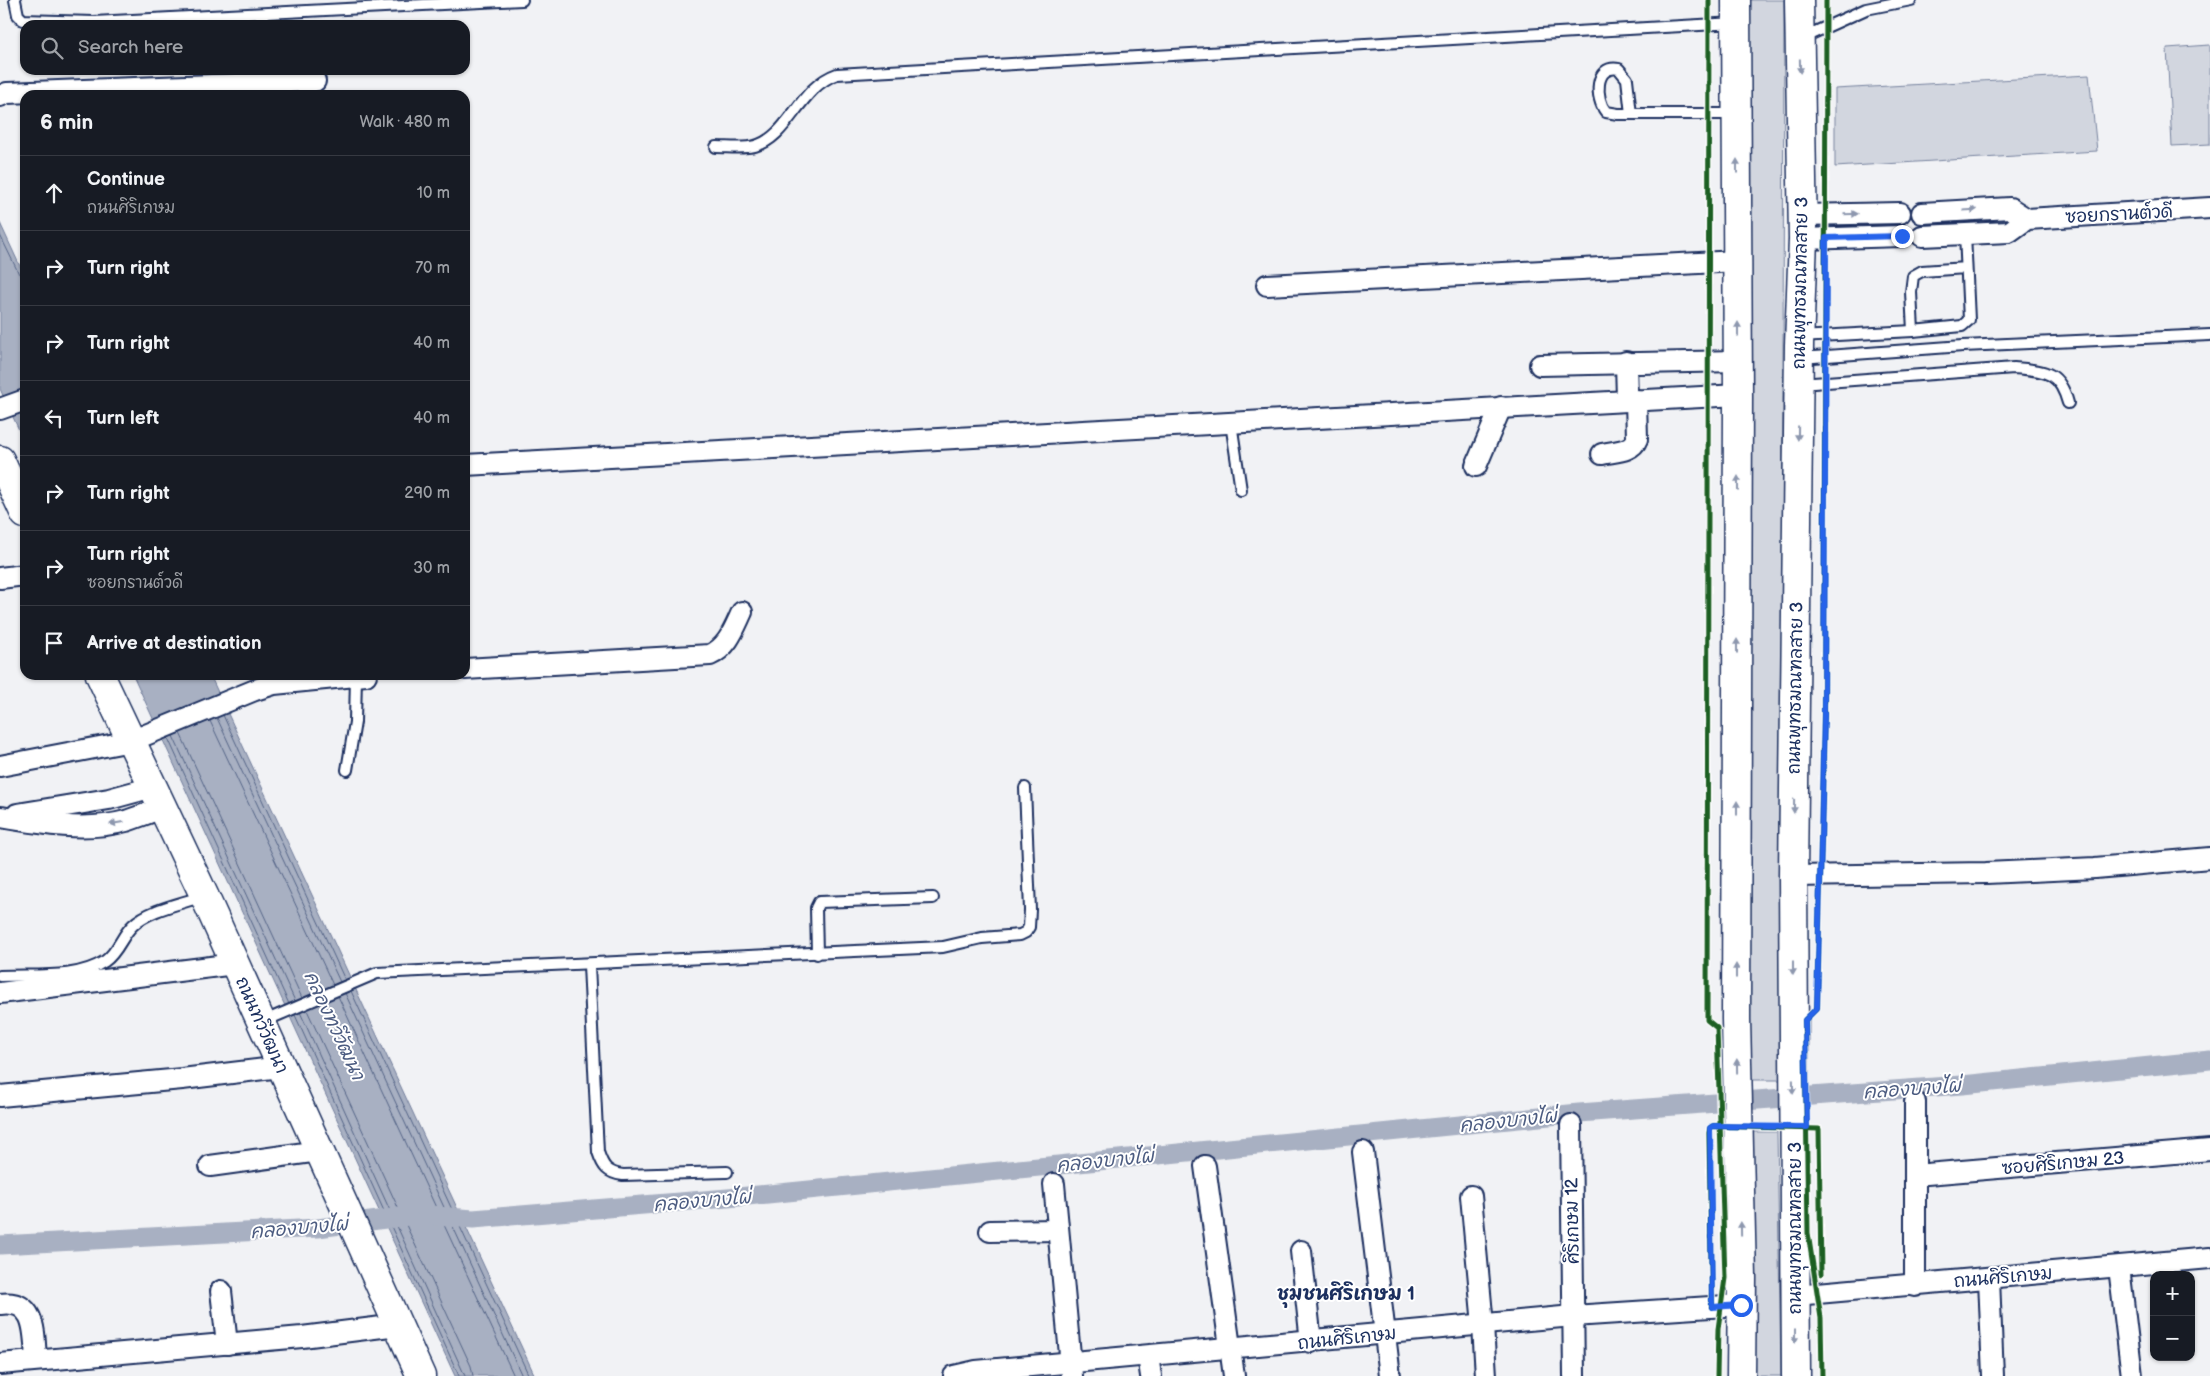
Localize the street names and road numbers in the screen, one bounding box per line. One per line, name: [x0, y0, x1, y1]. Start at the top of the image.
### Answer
street label: ถนนพุทธมณฑลสาย 3: [1788, 196, 1816, 370]
street label: ซอยกรานต์วดี: [2064, 198, 2173, 228]
street label: ถนนพุทธมณฑลสาย 3: [1783, 601, 1811, 775]
street label: ถนนทวีวัฒนา: [231, 973, 294, 1077]
street label: ถนนพุทธมณฑลสาย 3: [1785, 1142, 1809, 1314]
street label: ซอยศิริเกษม 23: [2001, 1147, 2125, 1179]
street label: ศิริเกษม 12: [1560, 1177, 1584, 1264]
street label: ถนนศิริเกษม: [1953, 1262, 2053, 1292]
street label: ถนนศิริเกษม: [1297, 1322, 1397, 1354]

